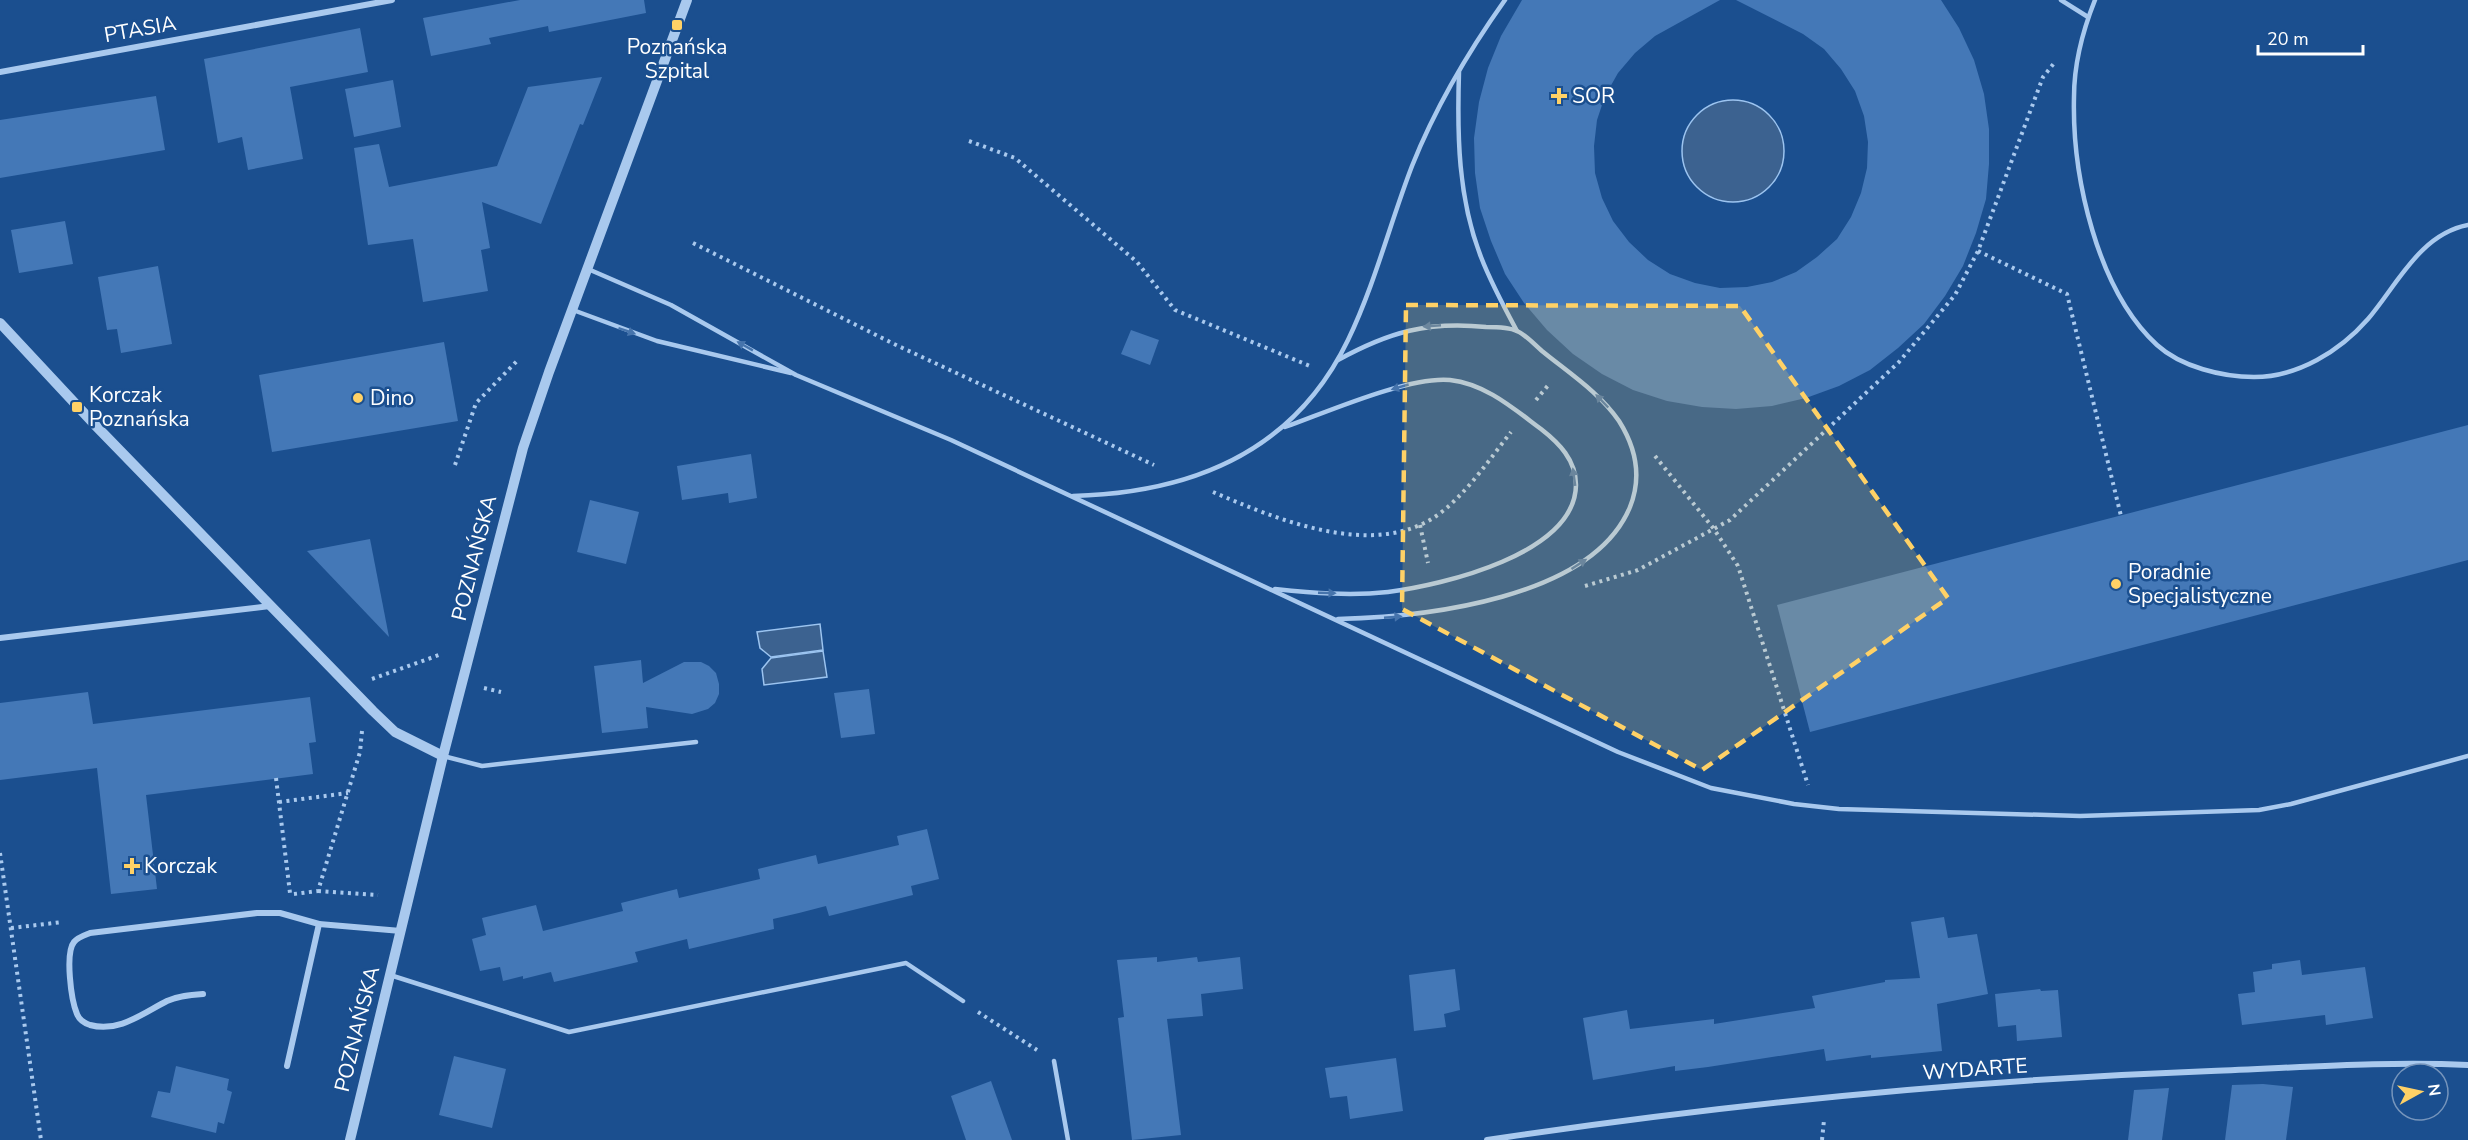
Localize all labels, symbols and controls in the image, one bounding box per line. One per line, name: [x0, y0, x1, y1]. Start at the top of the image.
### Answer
street label: PTASIA: [102, 9, 178, 49]
marker: Poznańska Szpital: [670, 18, 684, 32]
scale bar: [2258, 18, 2363, 56]
text: 20 m: [2267, 27, 2309, 51]
place label: Poznańska Szpital: [627, 33, 727, 85]
place label: SOR: [1572, 82, 1615, 110]
marker: SOR: [1550, 87, 1568, 105]
one-way arrow: [1423, 321, 1442, 331]
one-way arrow: [618, 327, 636, 337]
one-way arrow: [736, 341, 753, 351]
place label: Korczak Poznańska: [89, 381, 190, 433]
one-way arrow: [1391, 383, 1410, 393]
place label: Dino: [370, 384, 414, 412]
marker: Dino: [351, 391, 365, 405]
one-way arrow: [1595, 395, 1609, 409]
marker: Korczak Poznańska: [70, 400, 84, 414]
one-way arrow: [1570, 468, 1579, 487]
street label: POZNAŃSKA: [445, 492, 503, 624]
one-way arrow: [1571, 558, 1587, 569]
place label: Poradnie Specjalistyczne: [2128, 558, 2272, 610]
marker: Poradnie Specjalistyczne: [2109, 577, 2123, 591]
one-way arrow: [1318, 589, 1337, 598]
one-way arrow: [1384, 612, 1403, 622]
place label: Korczak: [144, 852, 217, 880]
marker: Korczak: [125, 859, 139, 873]
street label: POZNAŃSKA: [328, 963, 386, 1095]
street label: WYDARTE: [1922, 1051, 2028, 1087]
north arrow: [2390, 1062, 2450, 1122]
text: N: [2422, 1083, 2446, 1098]

